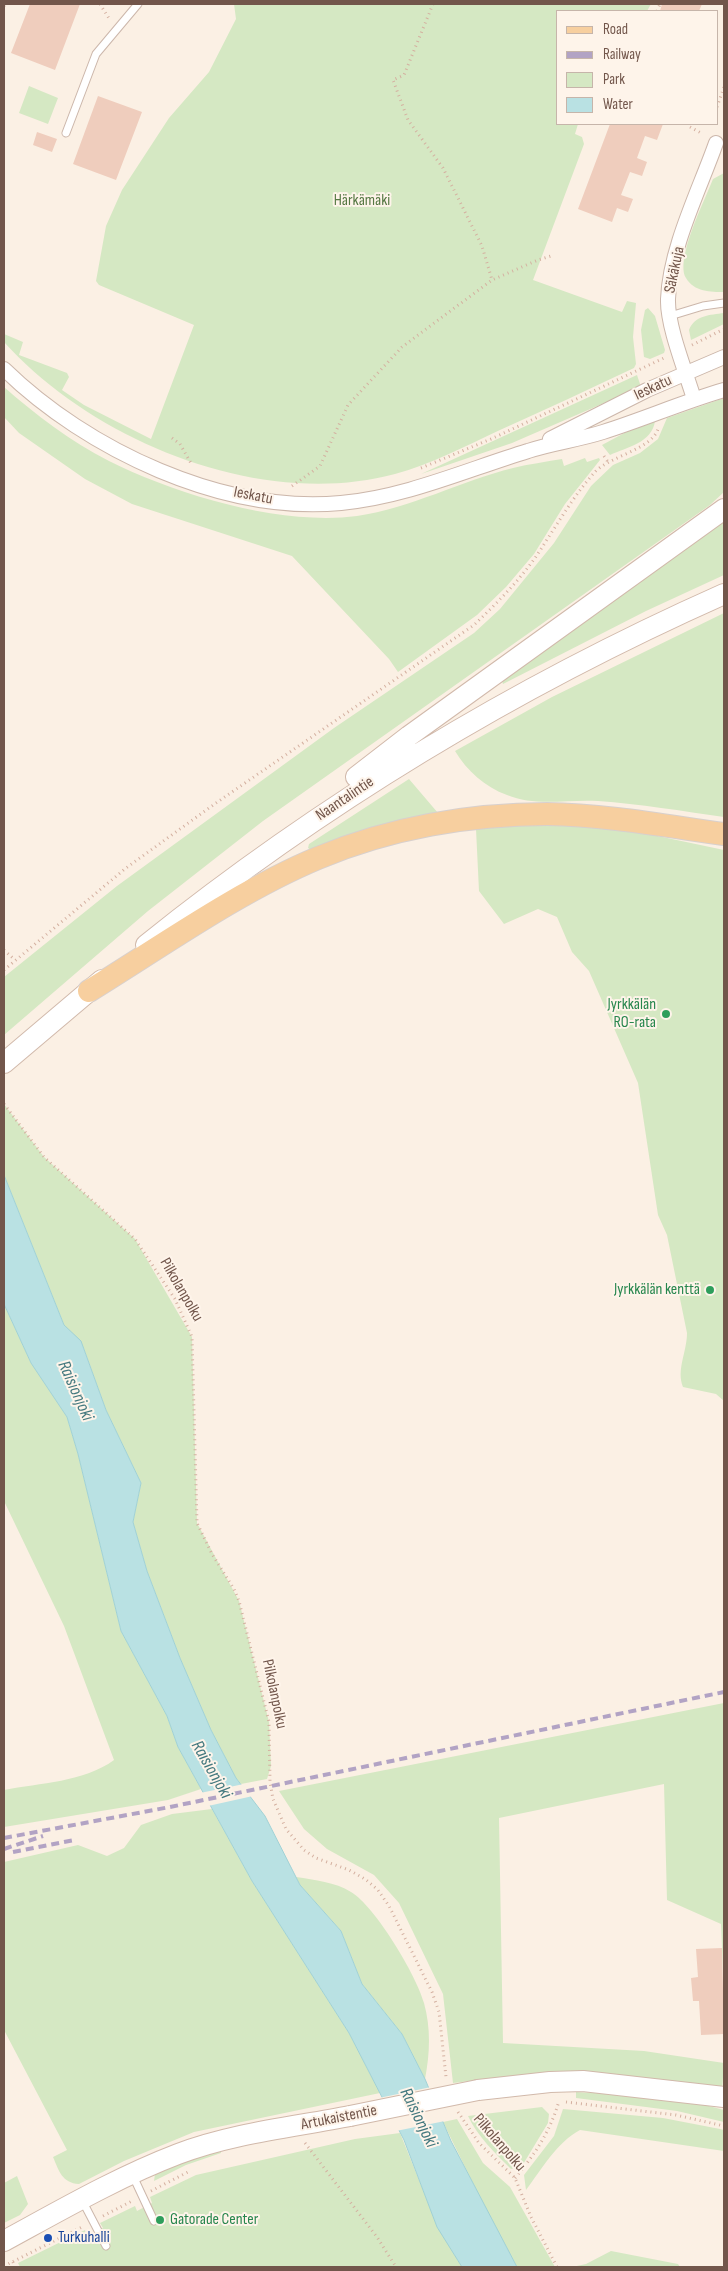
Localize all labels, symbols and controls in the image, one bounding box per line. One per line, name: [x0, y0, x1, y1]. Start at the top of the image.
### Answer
legend: [556, 10, 718, 125]
text: Road: [603, 20, 628, 39]
text: Railway: [603, 45, 641, 64]
text: Park: [603, 70, 625, 89]
text: Water: [603, 95, 633, 114]
park label: Härkämäki: [334, 191, 390, 211]
street label: Säkäkuja: [661, 245, 689, 295]
street label: Ieskatu: [631, 371, 675, 405]
street label: Ieskatu: [232, 483, 274, 509]
street label: Naantalintie: [312, 773, 378, 825]
place label: Jyrkkälän RO-rata: [608, 995, 656, 1033]
marker: Jyrkkälän RO-rata: [660, 1008, 672, 1020]
street label: Pilkolanpolku: [155, 1255, 207, 1325]
place label: Jyrkkälän kenttä: [614, 1280, 700, 1300]
marker: Jyrkkälän kenttä: [704, 1284, 716, 1296]
water label: Raisionjoki: [52, 1358, 98, 1424]
street label: Pilkolanpolku: [257, 1658, 291, 1730]
water label: Raisionjoki: [186, 1737, 236, 1803]
water label: Raisionjoki: [394, 2085, 442, 2151]
street label: Artukaistentie: [299, 2101, 379, 2135]
street label: Pilkolanpolku: [469, 2110, 529, 2176]
place label: Gatorade Center: [170, 2210, 258, 2230]
marker: Gatorade Center: [154, 2214, 166, 2226]
place label: Turkuhalli: [58, 2228, 110, 2248]
marker: Turkuhalli: [42, 2232, 54, 2244]

